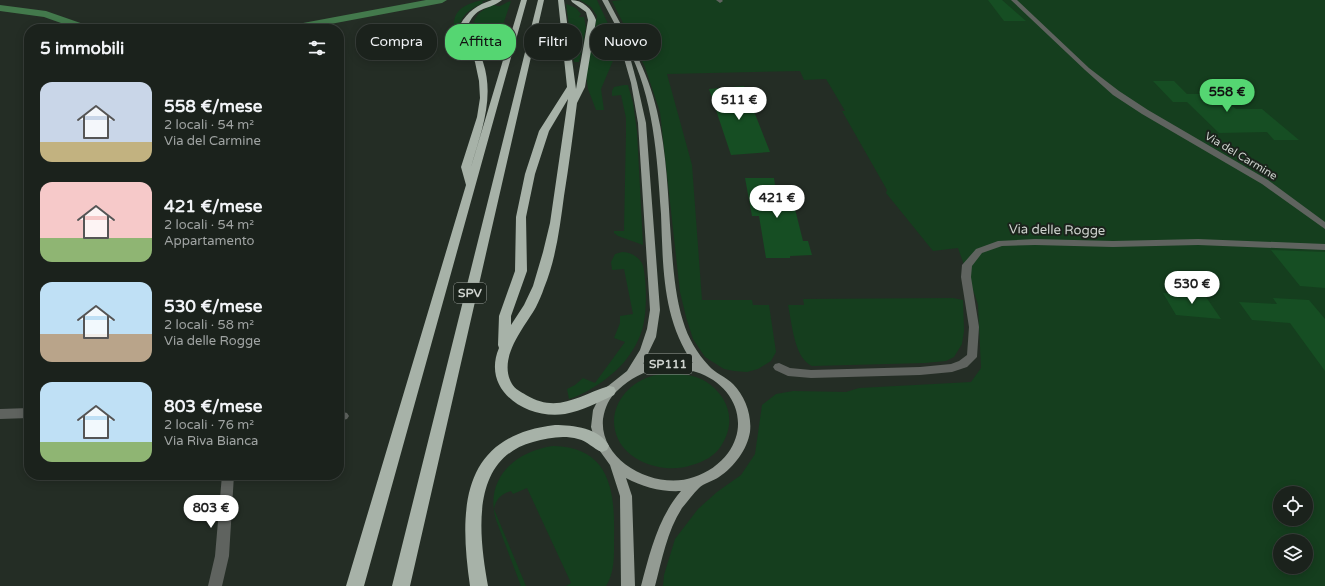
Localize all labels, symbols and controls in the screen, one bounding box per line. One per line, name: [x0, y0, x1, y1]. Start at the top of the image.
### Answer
chip: Compra: [356, 24, 437, 60]
chip: Affitta: [445, 24, 516, 60]
chip: Filtri: [524, 24, 582, 60]
chip: Nuovo: [590, 24, 661, 60]
icon: filters: [306, 37, 328, 59]
text: 5 immobili: [40, 38, 124, 59]
pin: 558 €: [1199, 79, 1255, 113]
text: 558 €: [1209, 84, 1245, 100]
pin: 511 €: [711, 87, 767, 121]
text: 511 €: [721, 92, 757, 108]
text: 558 €/mese: [164, 96, 262, 117]
icon: home: [72, 98, 120, 146]
text: 2 locali · 54 m²: [164, 117, 254, 133]
street label: Via del Carmine: [1203, 129, 1279, 183]
text: Via del Carmine: [164, 133, 261, 149]
pin: 421 €: [749, 185, 805, 219]
text: 421 €: [759, 190, 795, 206]
text: 421 €/mese: [164, 196, 262, 217]
icon: home: [72, 198, 120, 246]
text: 2 locali · 54 m²: [164, 217, 254, 233]
street label: Via delle Rogge: [1009, 221, 1105, 239]
text: Appartamento: [164, 233, 254, 249]
pin: 530 €: [1164, 271, 1220, 305]
text: 530 €: [1174, 276, 1210, 292]
road number: SPV: [454, 283, 486, 303]
text: 530 €/mese: [164, 296, 262, 317]
icon: home: [72, 298, 120, 346]
text: 2 locali · 58 m²: [164, 317, 254, 333]
text: Via delle Rogge: [164, 333, 261, 349]
road number: SP111: [644, 354, 692, 374]
text: 803 €/mese: [164, 396, 262, 417]
icon: home: [72, 398, 120, 446]
text: 2 locali · 76 m²: [164, 417, 254, 433]
text: Via Riva Bianca: [164, 433, 258, 449]
map controls: [1273, 486, 1313, 574]
button: locate: [1273, 486, 1313, 526]
pin: 803 €: [183, 495, 239, 529]
text: 803 €: [193, 500, 229, 516]
button: layers: [1273, 534, 1313, 574]

